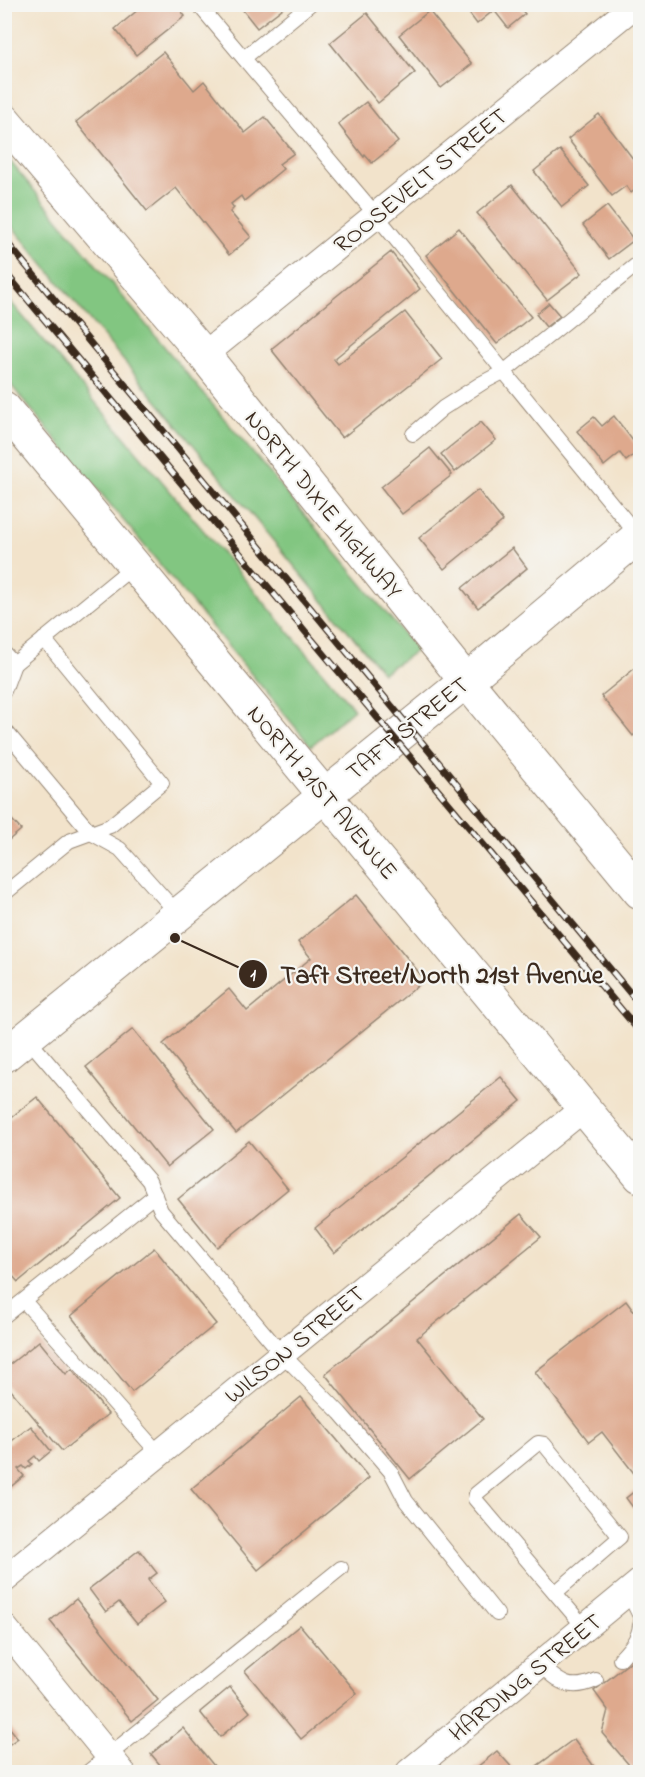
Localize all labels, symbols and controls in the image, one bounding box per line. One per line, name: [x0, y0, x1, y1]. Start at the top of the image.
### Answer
street label: ROOSEVELT STREET: [327, 101, 516, 263]
street label: NORTH DIXIE HIGHWAY: [235, 404, 409, 607]
street label: TAFT STREET: [340, 669, 478, 790]
street label: NORTH 21ST AVENUE: [237, 699, 405, 889]
callout: Taft Street/North 21st Avenue: [238, 952, 615, 996]
text: Taft Street/North 21st Avenue: [281, 958, 605, 996]
text: 1: [250, 963, 256, 989]
street label: WILSON STREET: [218, 1278, 374, 1414]
street label: HARDING STREET: [443, 1606, 611, 1752]

